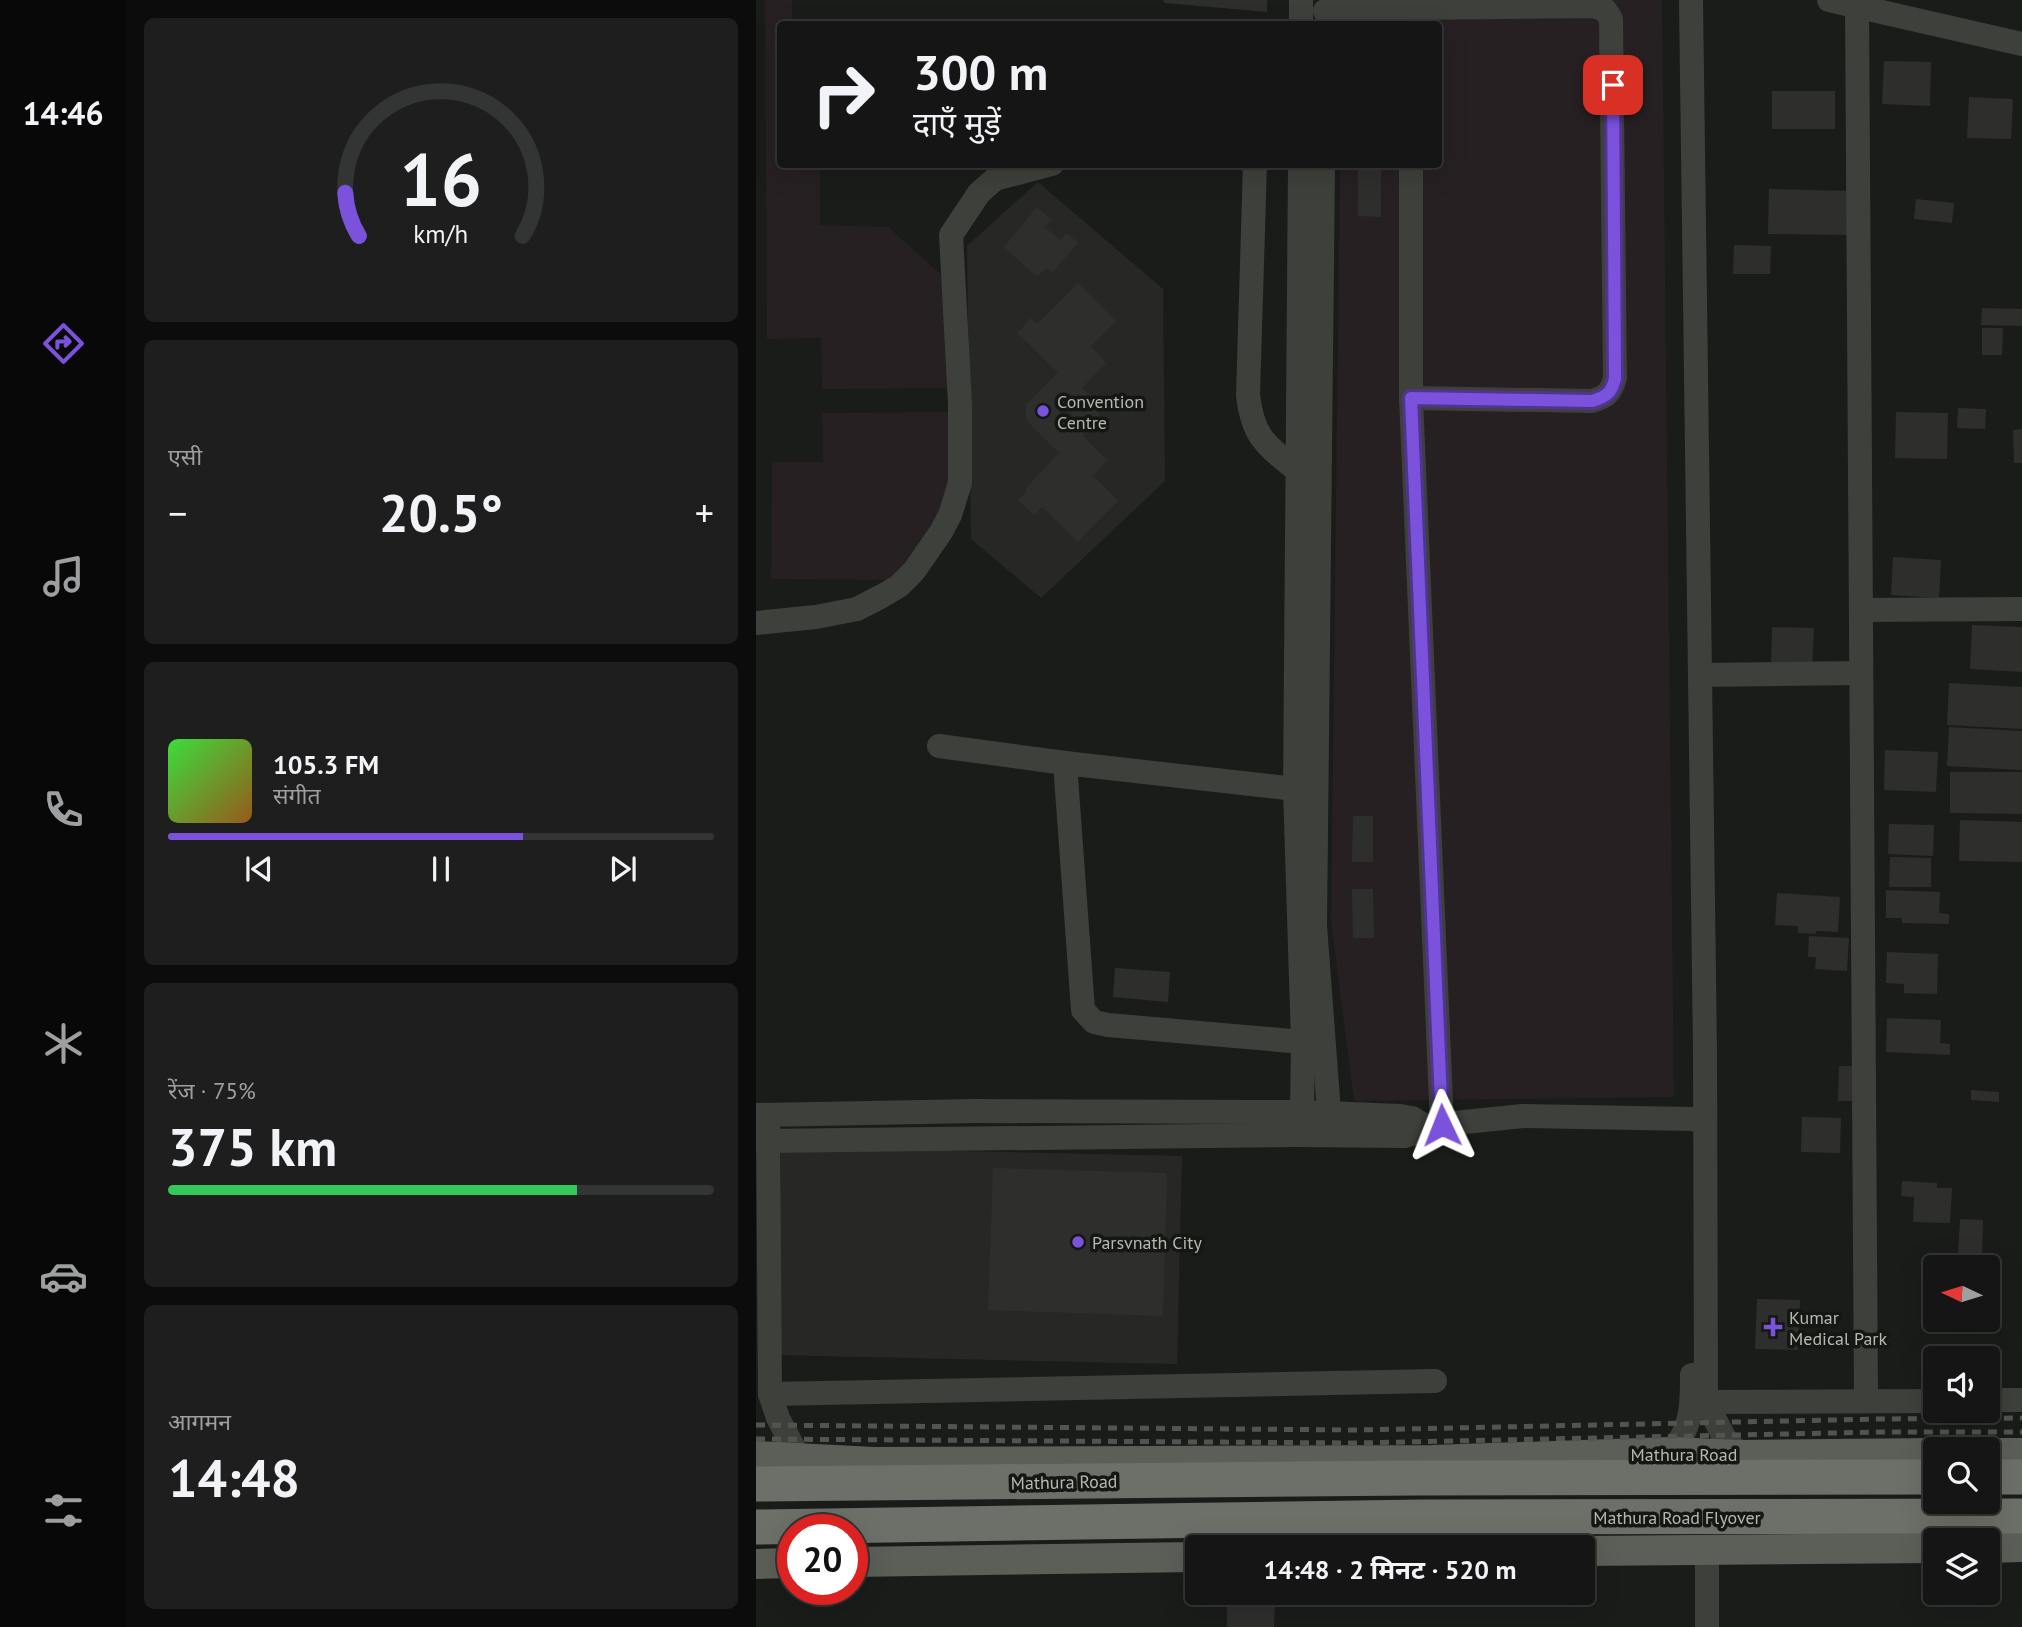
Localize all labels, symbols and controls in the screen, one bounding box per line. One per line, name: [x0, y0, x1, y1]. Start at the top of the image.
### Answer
text: 300 m: [913, 40, 1048, 104]
icon: right: [798, 49, 889, 140]
pin: [1583, 55, 1643, 115]
icon: arrive: [1594, 66, 1632, 104]
text: 14:46: [22, 92, 104, 134]
text: दाएँ मुड़ें: [913, 102, 1001, 144]
text: 16: [400, 132, 482, 226]
text: km/h: [414, 218, 468, 250]
icon: directions: [39, 319, 88, 368]
place label: Convention Centre: [1057, 390, 1144, 434]
marker: Convention Centre: [1035, 403, 1051, 419]
text: एसी: [168, 442, 202, 471]
text: 20.5°: [379, 479, 503, 546]
text: −: [168, 488, 187, 537]
text: +: [695, 488, 714, 537]
icon: music: [39, 552, 88, 601]
text: 105.3 FM: [273, 748, 379, 781]
text: संगीत: [273, 781, 321, 810]
icon: phone: [39, 785, 88, 834]
icon: previous: [240, 850, 278, 888]
icon: pause: [422, 850, 460, 888]
icon: next: [604, 850, 642, 888]
icon: climate: [39, 1019, 88, 1068]
text: रेंज · 75%: [168, 1076, 256, 1105]
position arrow: [1405, 1088, 1479, 1162]
text: 375 km: [168, 1113, 337, 1180]
place label: Parsvnath City: [1092, 1231, 1202, 1254]
marker: Parsvnath City: [1070, 1234, 1086, 1250]
icon: car: [39, 1252, 88, 1301]
north arrow: [1923, 1255, 2000, 1332]
map controls: [1923, 1255, 2000, 1605]
place label: Kumar Medical Park: [1789, 1306, 1887, 1350]
marker: Kumar Medical Park: [1763, 1317, 1783, 1337]
button: sound: [1923, 1346, 2000, 1423]
text: आगमन: [168, 1407, 231, 1436]
button: search: [1923, 1437, 2000, 1514]
street label: Mathura Road: [1631, 1443, 1737, 1466]
text: 14:48: [168, 1444, 300, 1511]
street label: Mathura Road: [1010, 1470, 1118, 1494]
icon: filters: [39, 1486, 88, 1535]
street label: Mathura Road Flyover: [1593, 1506, 1761, 1529]
speed limit sign: 20: [777, 1514, 868, 1605]
button: layers: [1923, 1528, 2000, 1605]
text: 14:48 · 2 मिनट · 520 m: [1263, 1553, 1517, 1586]

